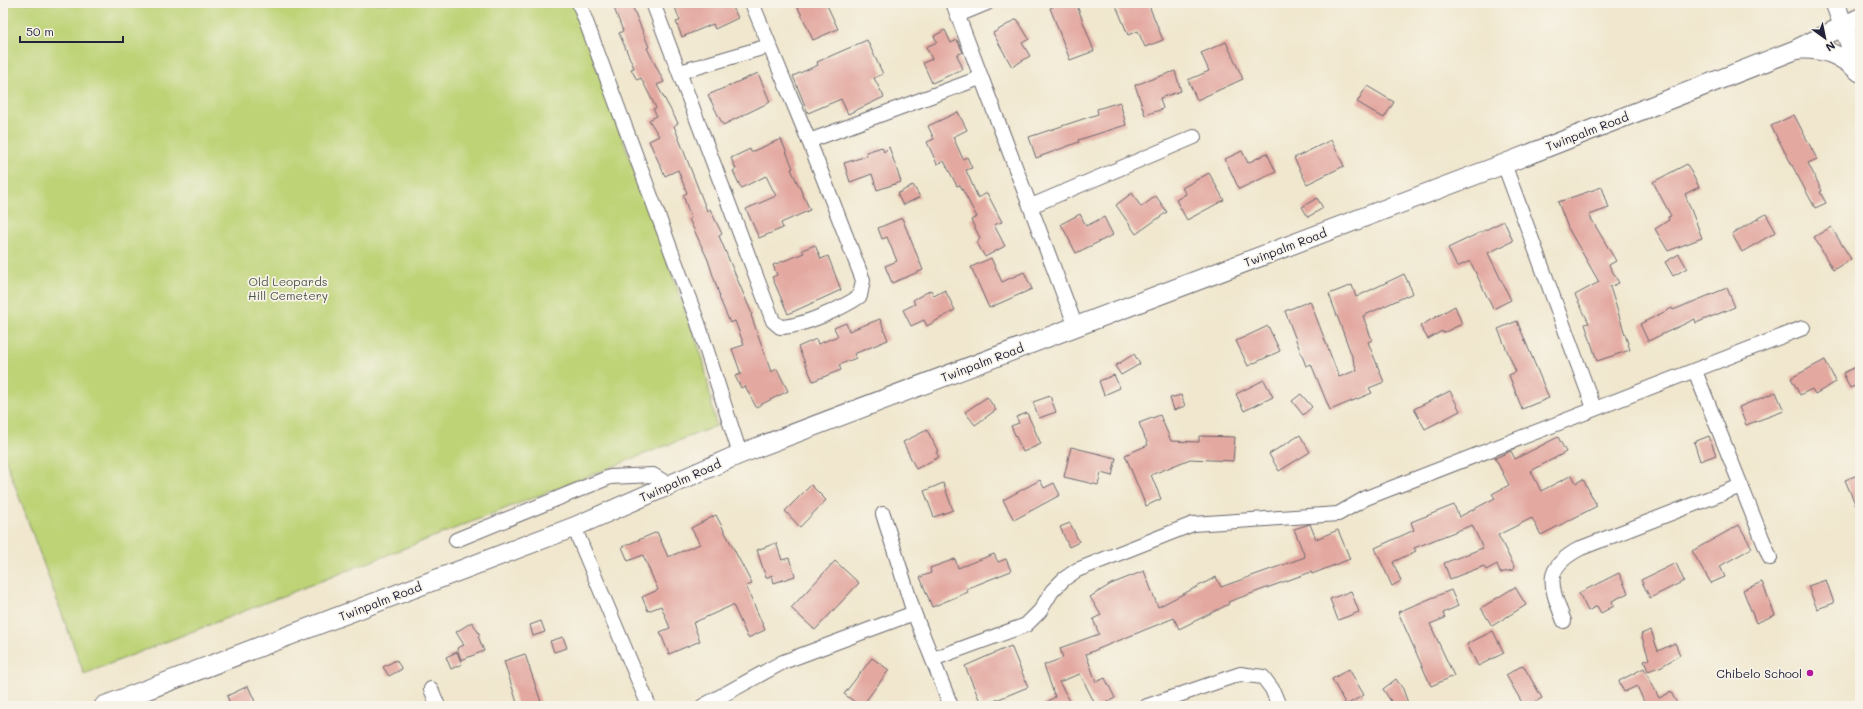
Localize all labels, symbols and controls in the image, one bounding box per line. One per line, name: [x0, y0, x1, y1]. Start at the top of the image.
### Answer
scale bar: [20, 18, 123, 44]
north arrow: [1805, 18, 1845, 58]
text: 50 m: [26, 23, 54, 39]
text: N: [1823, 38, 1838, 55]
street label: Twinpalm Road: [1543, 108, 1631, 154]
street label: Twinpalm Road: [1241, 224, 1329, 270]
park label: Old Leopards Hill Cemetery: [248, 273, 328, 303]
street label: Twinpalm Road: [938, 339, 1026, 385]
street label: Twinpalm Road: [637, 455, 724, 505]
street label: Twinpalm Road: [336, 578, 424, 624]
place label: Chibelo School: [1716, 665, 1802, 681]
marker: Chibelo School: [1805, 668, 1815, 678]

